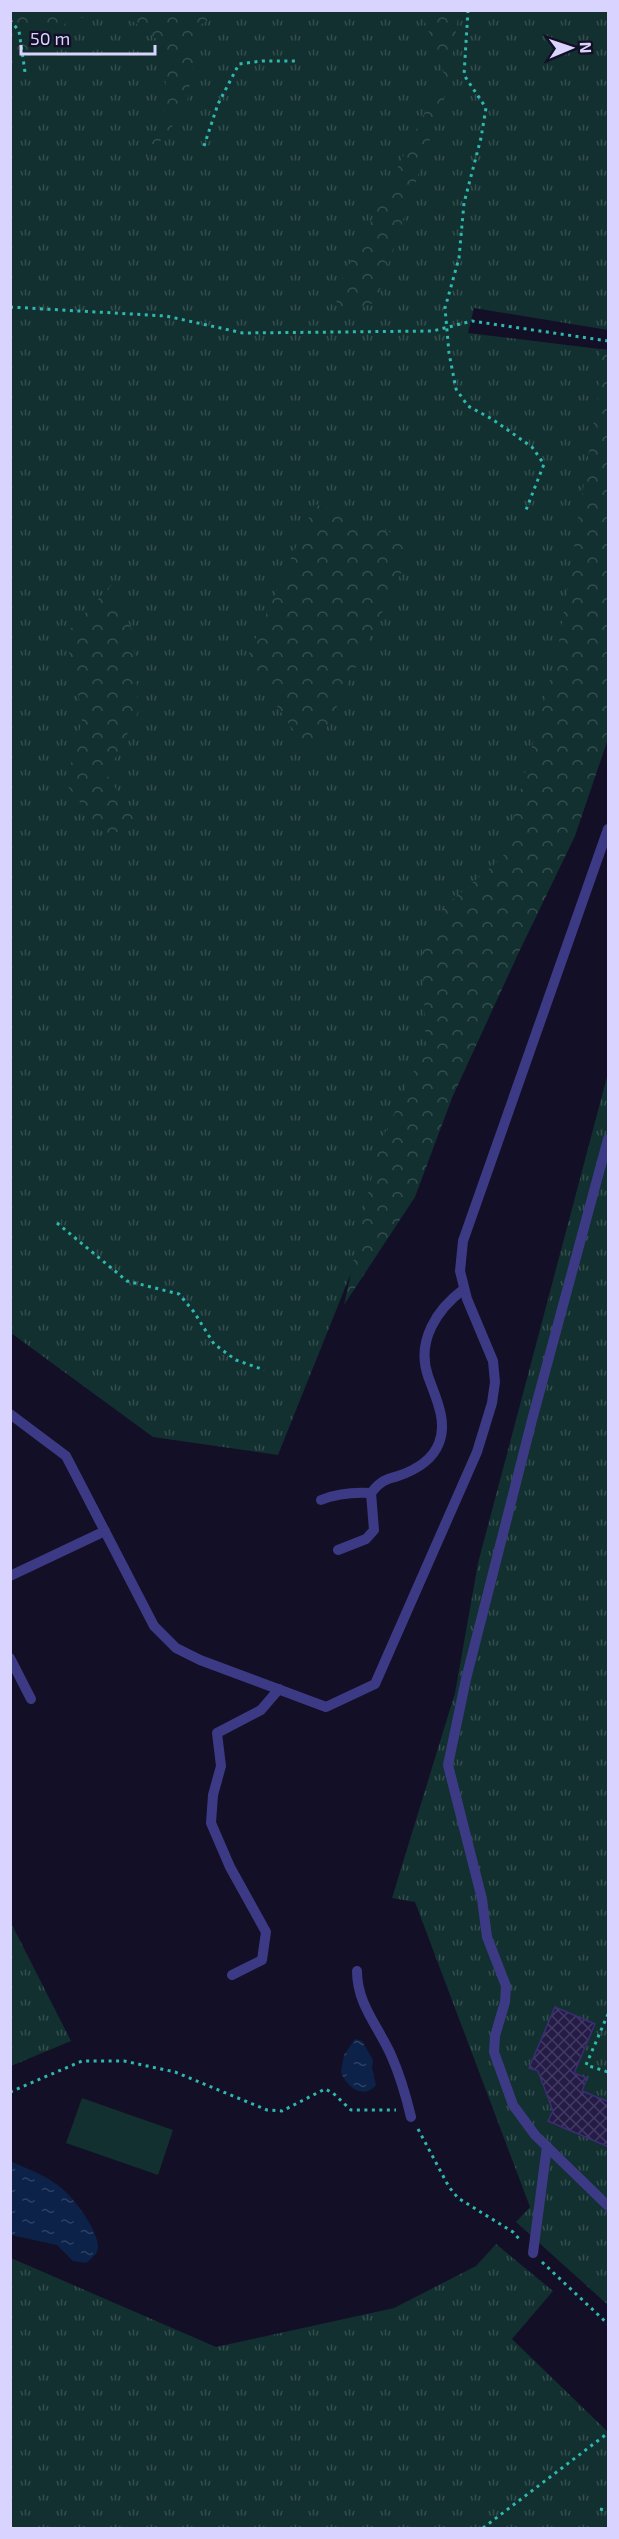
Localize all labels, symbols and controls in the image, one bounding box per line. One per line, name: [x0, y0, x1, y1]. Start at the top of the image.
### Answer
scale bar: [21, 18, 154, 56]
north arrow: [541, 18, 601, 78]
text: 50 m: [30, 27, 70, 49]
text: N: [577, 41, 596, 54]

